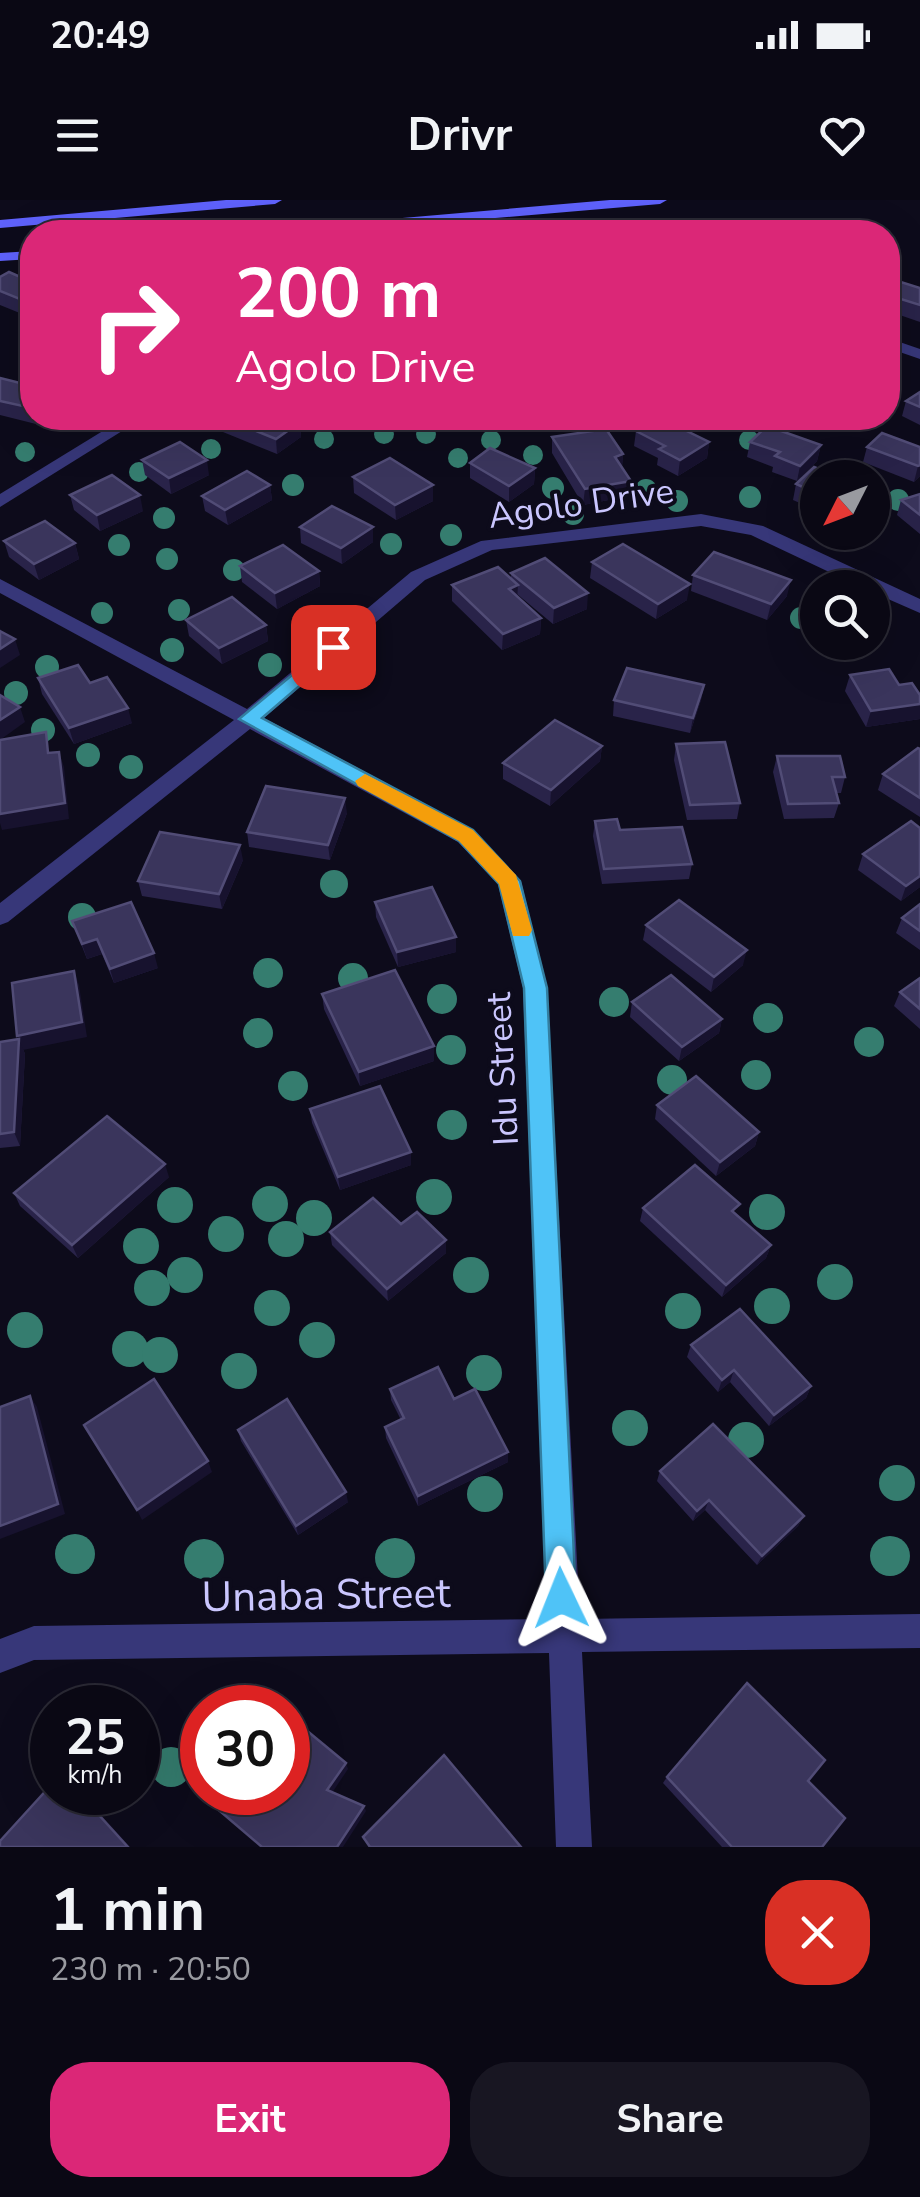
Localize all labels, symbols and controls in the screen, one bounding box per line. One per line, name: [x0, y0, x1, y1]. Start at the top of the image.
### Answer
text: 20:49: [50, 10, 151, 61]
text: Drivr: [408, 105, 512, 166]
icon: menu: [50, 108, 105, 163]
icon: heart: [815, 108, 870, 163]
text: 200 m: [235, 246, 441, 342]
icon: right: [70, 260, 200, 390]
text: Agolo Drive: [235, 337, 475, 398]
north arrow: [800, 460, 890, 550]
map controls: [800, 460, 890, 660]
street label: Agolo Drive: [485, 467, 677, 540]
button: search: [800, 570, 890, 660]
pin: [291, 605, 376, 690]
icon: arrive: [306, 620, 361, 675]
street label: Idu Street: [475, 990, 530, 1147]
position arrow: [509, 1546, 613, 1650]
street label: Unaba Street: [201, 1565, 451, 1626]
speed limit sign: 30: [180, 1685, 310, 1815]
text: 25: [65, 1703, 125, 1772]
text: km/h: [67, 1758, 123, 1792]
text: 1 min: [50, 1869, 205, 1951]
button: close: [765, 1880, 870, 1985]
text: 230 m · 20:50: [50, 1948, 251, 1991]
button: Exit: [50, 2062, 450, 2177]
button: Share: [470, 2062, 870, 2177]

